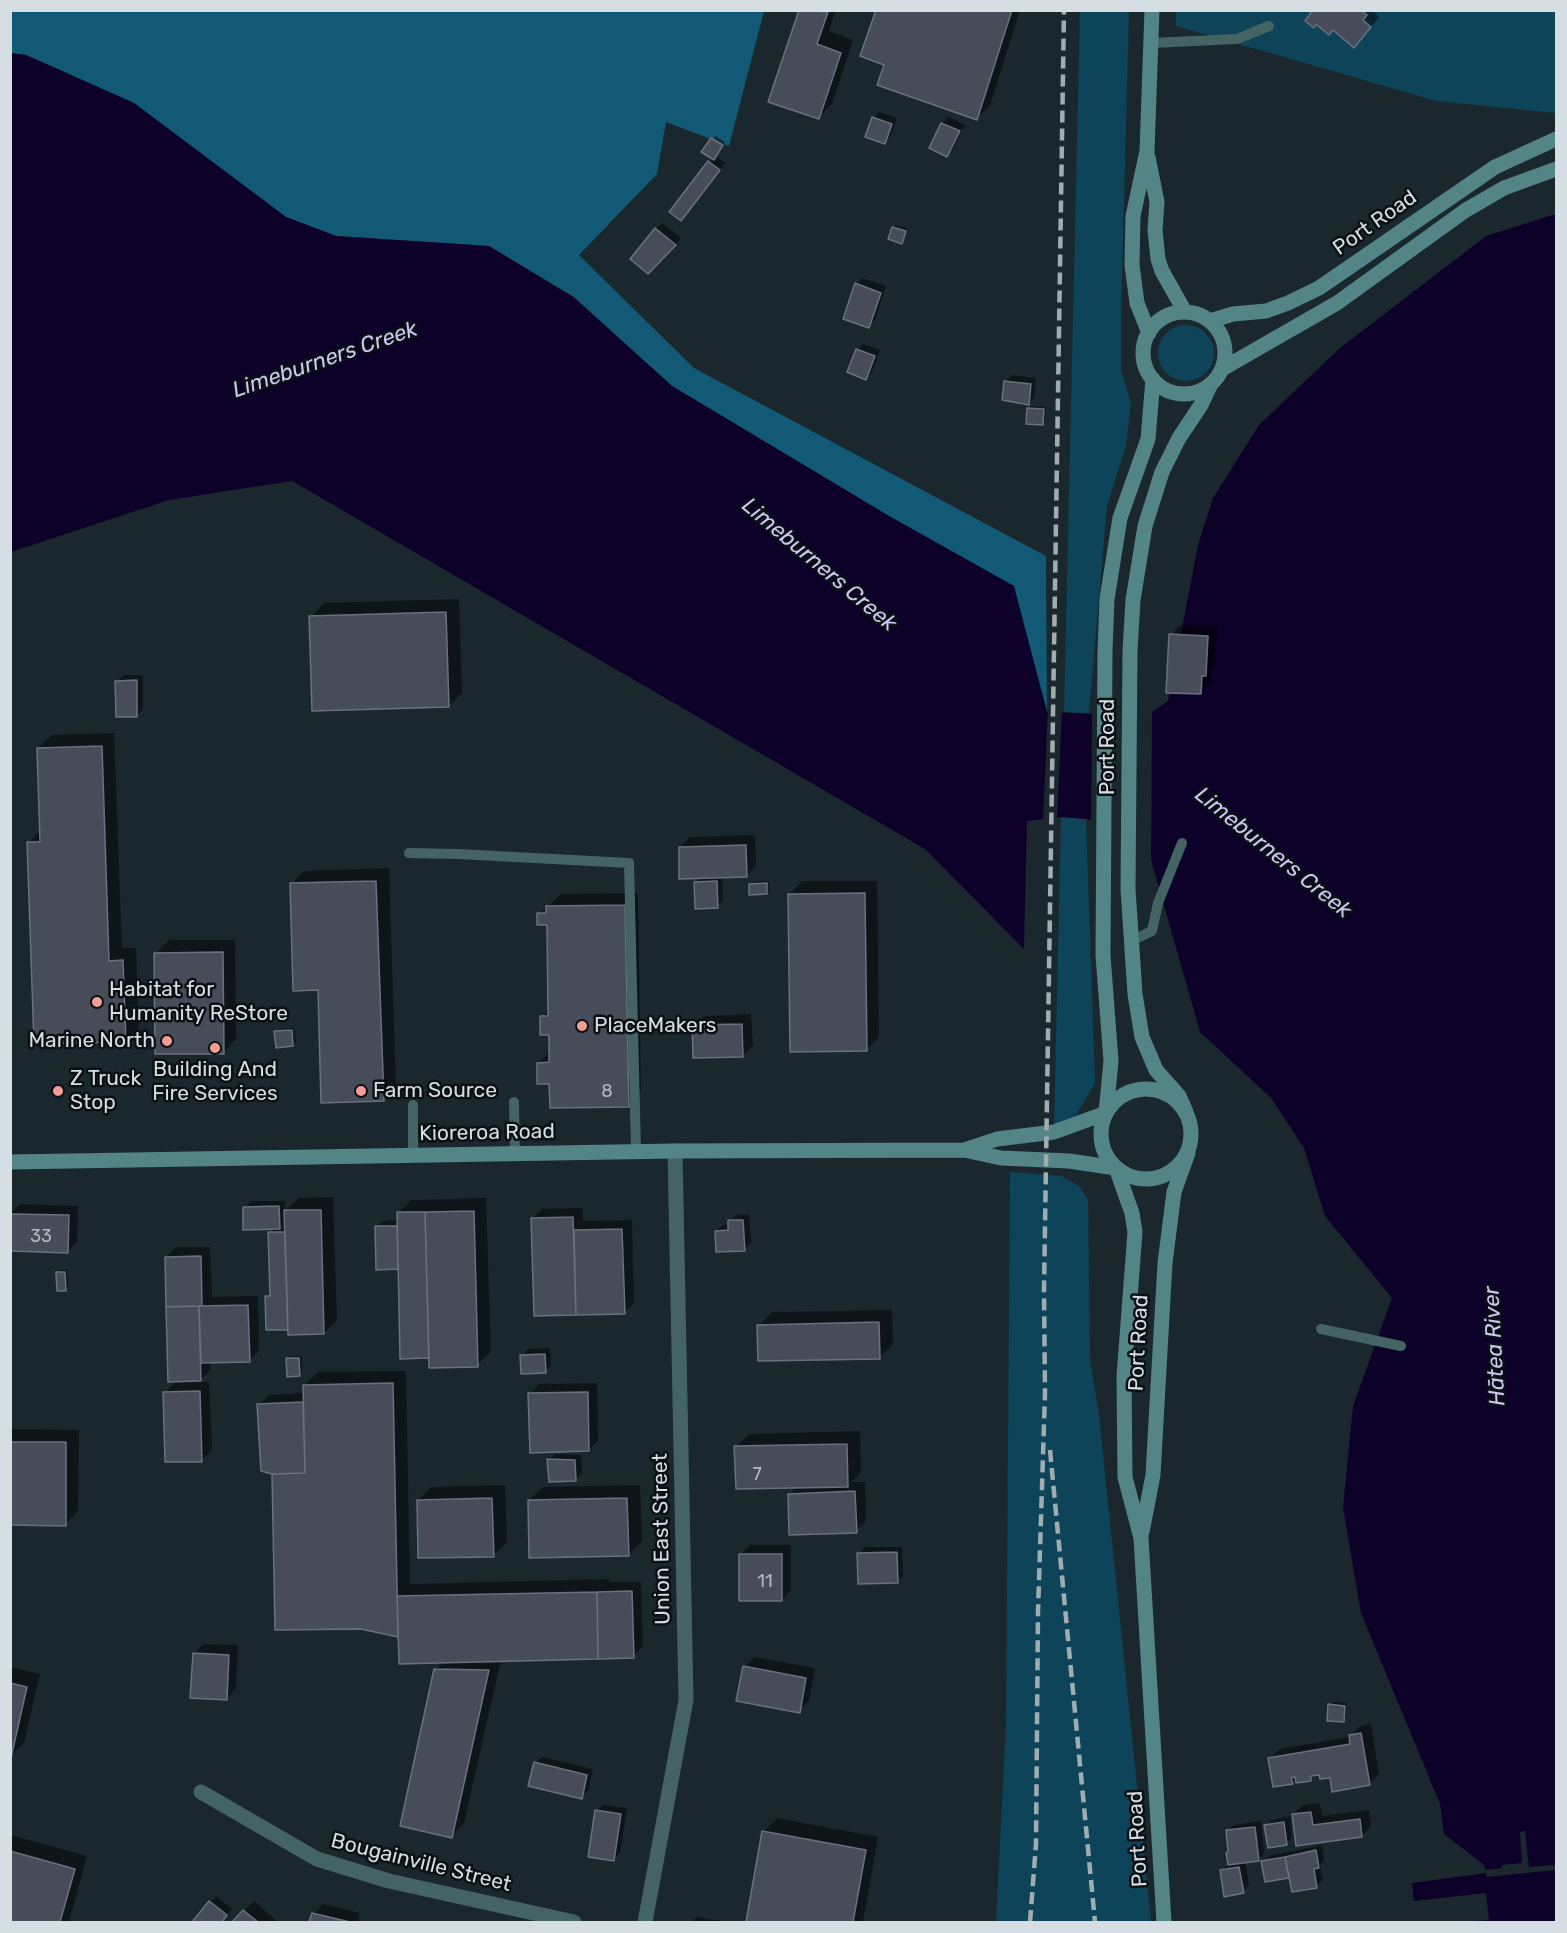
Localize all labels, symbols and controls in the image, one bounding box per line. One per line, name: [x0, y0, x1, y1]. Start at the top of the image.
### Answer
street label: Port Road: [1328, 185, 1422, 261]
water label: Limeburners Creek: [229, 316, 421, 404]
water label: Limeburners Creek: [736, 493, 902, 637]
street label: Port Road: [1095, 699, 1121, 795]
water label: Limeburners Creek: [1189, 782, 1357, 924]
place label: Habitat for Humanity ReStore: [109, 977, 288, 1027]
marker: Habitat for Humanity ReStore: [90, 995, 104, 1009]
place label: PlaceMakers: [594, 1013, 717, 1039]
marker: PlaceMakers: [575, 1019, 589, 1033]
place label: Marine North: [28, 1028, 155, 1054]
marker: Marine North: [160, 1034, 174, 1048]
marker: Building And Fire Services: [208, 1041, 222, 1055]
place label: Building And Fire Services: [152, 1057, 278, 1107]
place label: Z Truck Stop: [70, 1066, 141, 1116]
place label: Farm Source: [373, 1078, 497, 1104]
house number: 8: [601, 1081, 613, 1103]
marker: Z Truck Stop: [51, 1084, 65, 1098]
marker: Farm Source: [354, 1084, 368, 1098]
street label: Kioreroa Road: [419, 1119, 555, 1147]
house number: 33: [30, 1226, 52, 1248]
water label: Hātea River: [1479, 1285, 1511, 1407]
street label: Port Road: [1124, 1294, 1154, 1392]
street label: Union East Street: [648, 1453, 676, 1625]
house number: 7: [752, 1464, 762, 1486]
house number: 11: [757, 1571, 773, 1593]
street label: Port Road: [1123, 1790, 1153, 1888]
street label: Bougainville Street: [328, 1828, 514, 1898]

